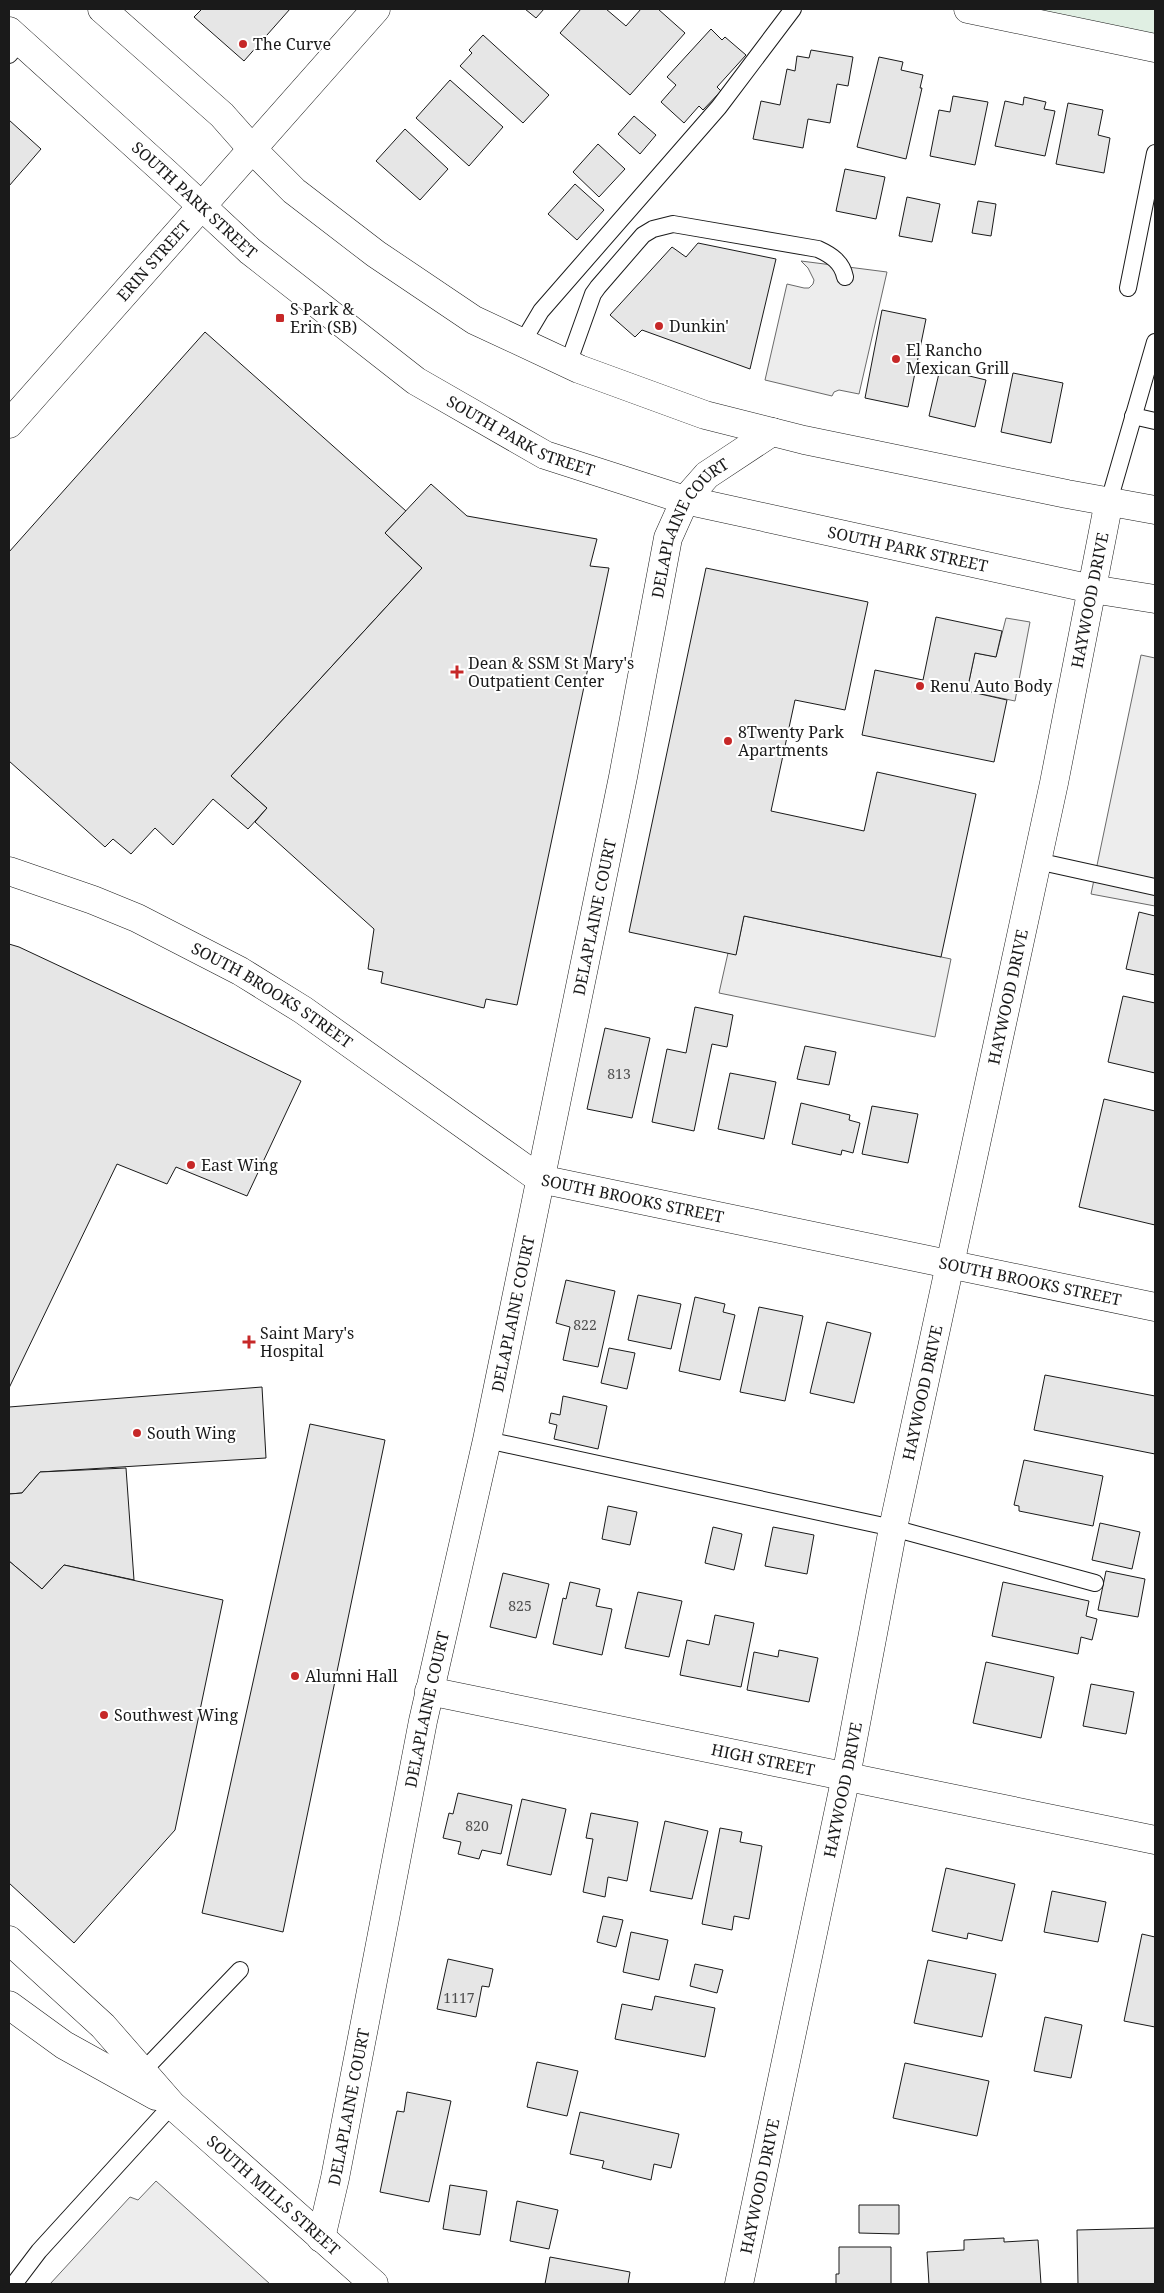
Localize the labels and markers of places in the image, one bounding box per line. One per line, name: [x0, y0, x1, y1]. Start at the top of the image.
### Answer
place label: The Curve: [253, 33, 331, 55]
marker: The Curve: [237, 38, 249, 50]
place label: S Park & Erin (SB): [290, 298, 357, 338]
marker: S Park & Erin (SB): [274, 312, 286, 324]
place label: Dunkin': [669, 315, 729, 337]
marker: Dunkin': [653, 320, 665, 332]
place label: El Rancho Mexican Grill: [906, 339, 1009, 379]
marker: El Rancho Mexican Grill: [890, 353, 902, 365]
place label: Dean & SSM St Mary's Outpatient Center: [468, 652, 634, 692]
marker: Dean & SSM St Mary's Outpatient Center: [450, 665, 464, 679]
place label: Renu Auto Body: [930, 675, 1053, 697]
marker: Renu Auto Body: [914, 680, 926, 692]
place label: 8Twenty Park Apartments: [738, 721, 844, 761]
marker: 8Twenty Park Apartments: [722, 735, 734, 747]
place label: East Wing: [201, 1154, 278, 1176]
marker: East Wing: [185, 1159, 197, 1171]
place label: Saint Mary's Hospital: [260, 1322, 354, 1362]
marker: Saint Mary's Hospital: [242, 1335, 256, 1349]
place label: South Wing: [147, 1422, 236, 1444]
marker: South Wing: [131, 1427, 143, 1439]
place label: Alumni Hall: [305, 1665, 398, 1687]
marker: Alumni Hall: [289, 1670, 301, 1682]
place label: Southwest Wing: [114, 1704, 238, 1726]
marker: Southwest Wing: [98, 1709, 110, 1721]

